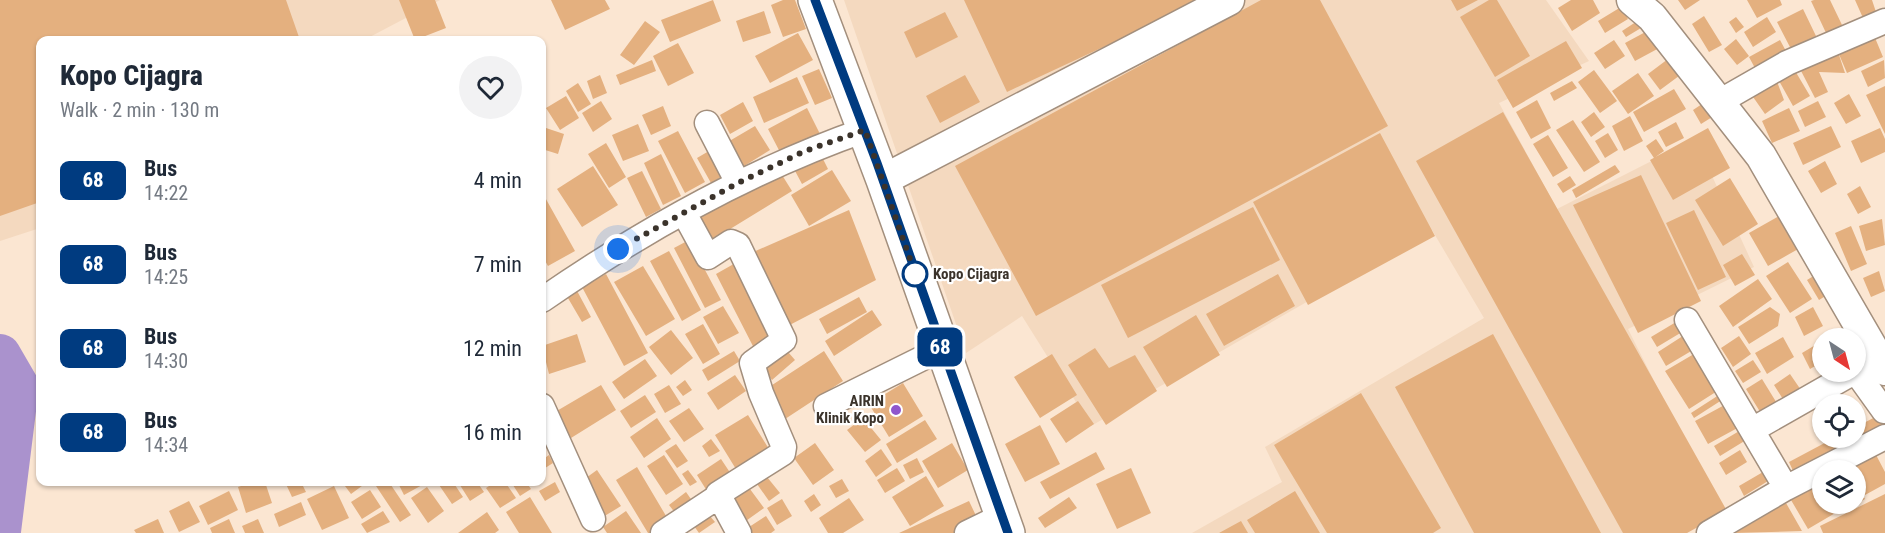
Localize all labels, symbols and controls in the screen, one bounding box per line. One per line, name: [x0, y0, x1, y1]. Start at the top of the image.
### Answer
button: heart: [459, 56, 522, 119]
text: Kopo Cijagra: [60, 59, 203, 92]
text: Walk · 2 min · 130 m: [60, 98, 219, 122]
text: Bus: [144, 156, 177, 181]
text: 68: [82, 168, 104, 192]
text: 4 min: [474, 168, 522, 193]
text: 14:22: [144, 181, 188, 205]
your location: [603, 234, 633, 264]
text: Bus: [144, 240, 177, 265]
text: 68: [82, 252, 104, 276]
text: 7 min: [474, 252, 522, 277]
marker: Kopo Cijagra: [902, 261, 928, 287]
text: 14:25: [144, 265, 188, 289]
place label: Kopo Cijagra: [933, 265, 1009, 283]
text: Bus: [144, 324, 177, 349]
line badge: 68: [913, 328, 967, 366]
north arrow: [1812, 328, 1866, 382]
map controls: [1812, 328, 1866, 514]
text: 68: [929, 335, 951, 359]
text: 68: [82, 336, 104, 360]
text: 12 min: [463, 336, 522, 361]
text: 14:30: [144, 349, 188, 373]
place label: AIRIN Klinik Kopo: [816, 392, 884, 427]
button: locate: [1812, 394, 1866, 448]
marker: AIRIN Klinik Kopo: [889, 403, 903, 417]
text: Bus: [144, 408, 177, 433]
text: 68: [82, 420, 104, 444]
text: 16 min: [463, 420, 522, 445]
text: 14:34: [144, 433, 188, 457]
button: layers: [1812, 460, 1866, 514]

